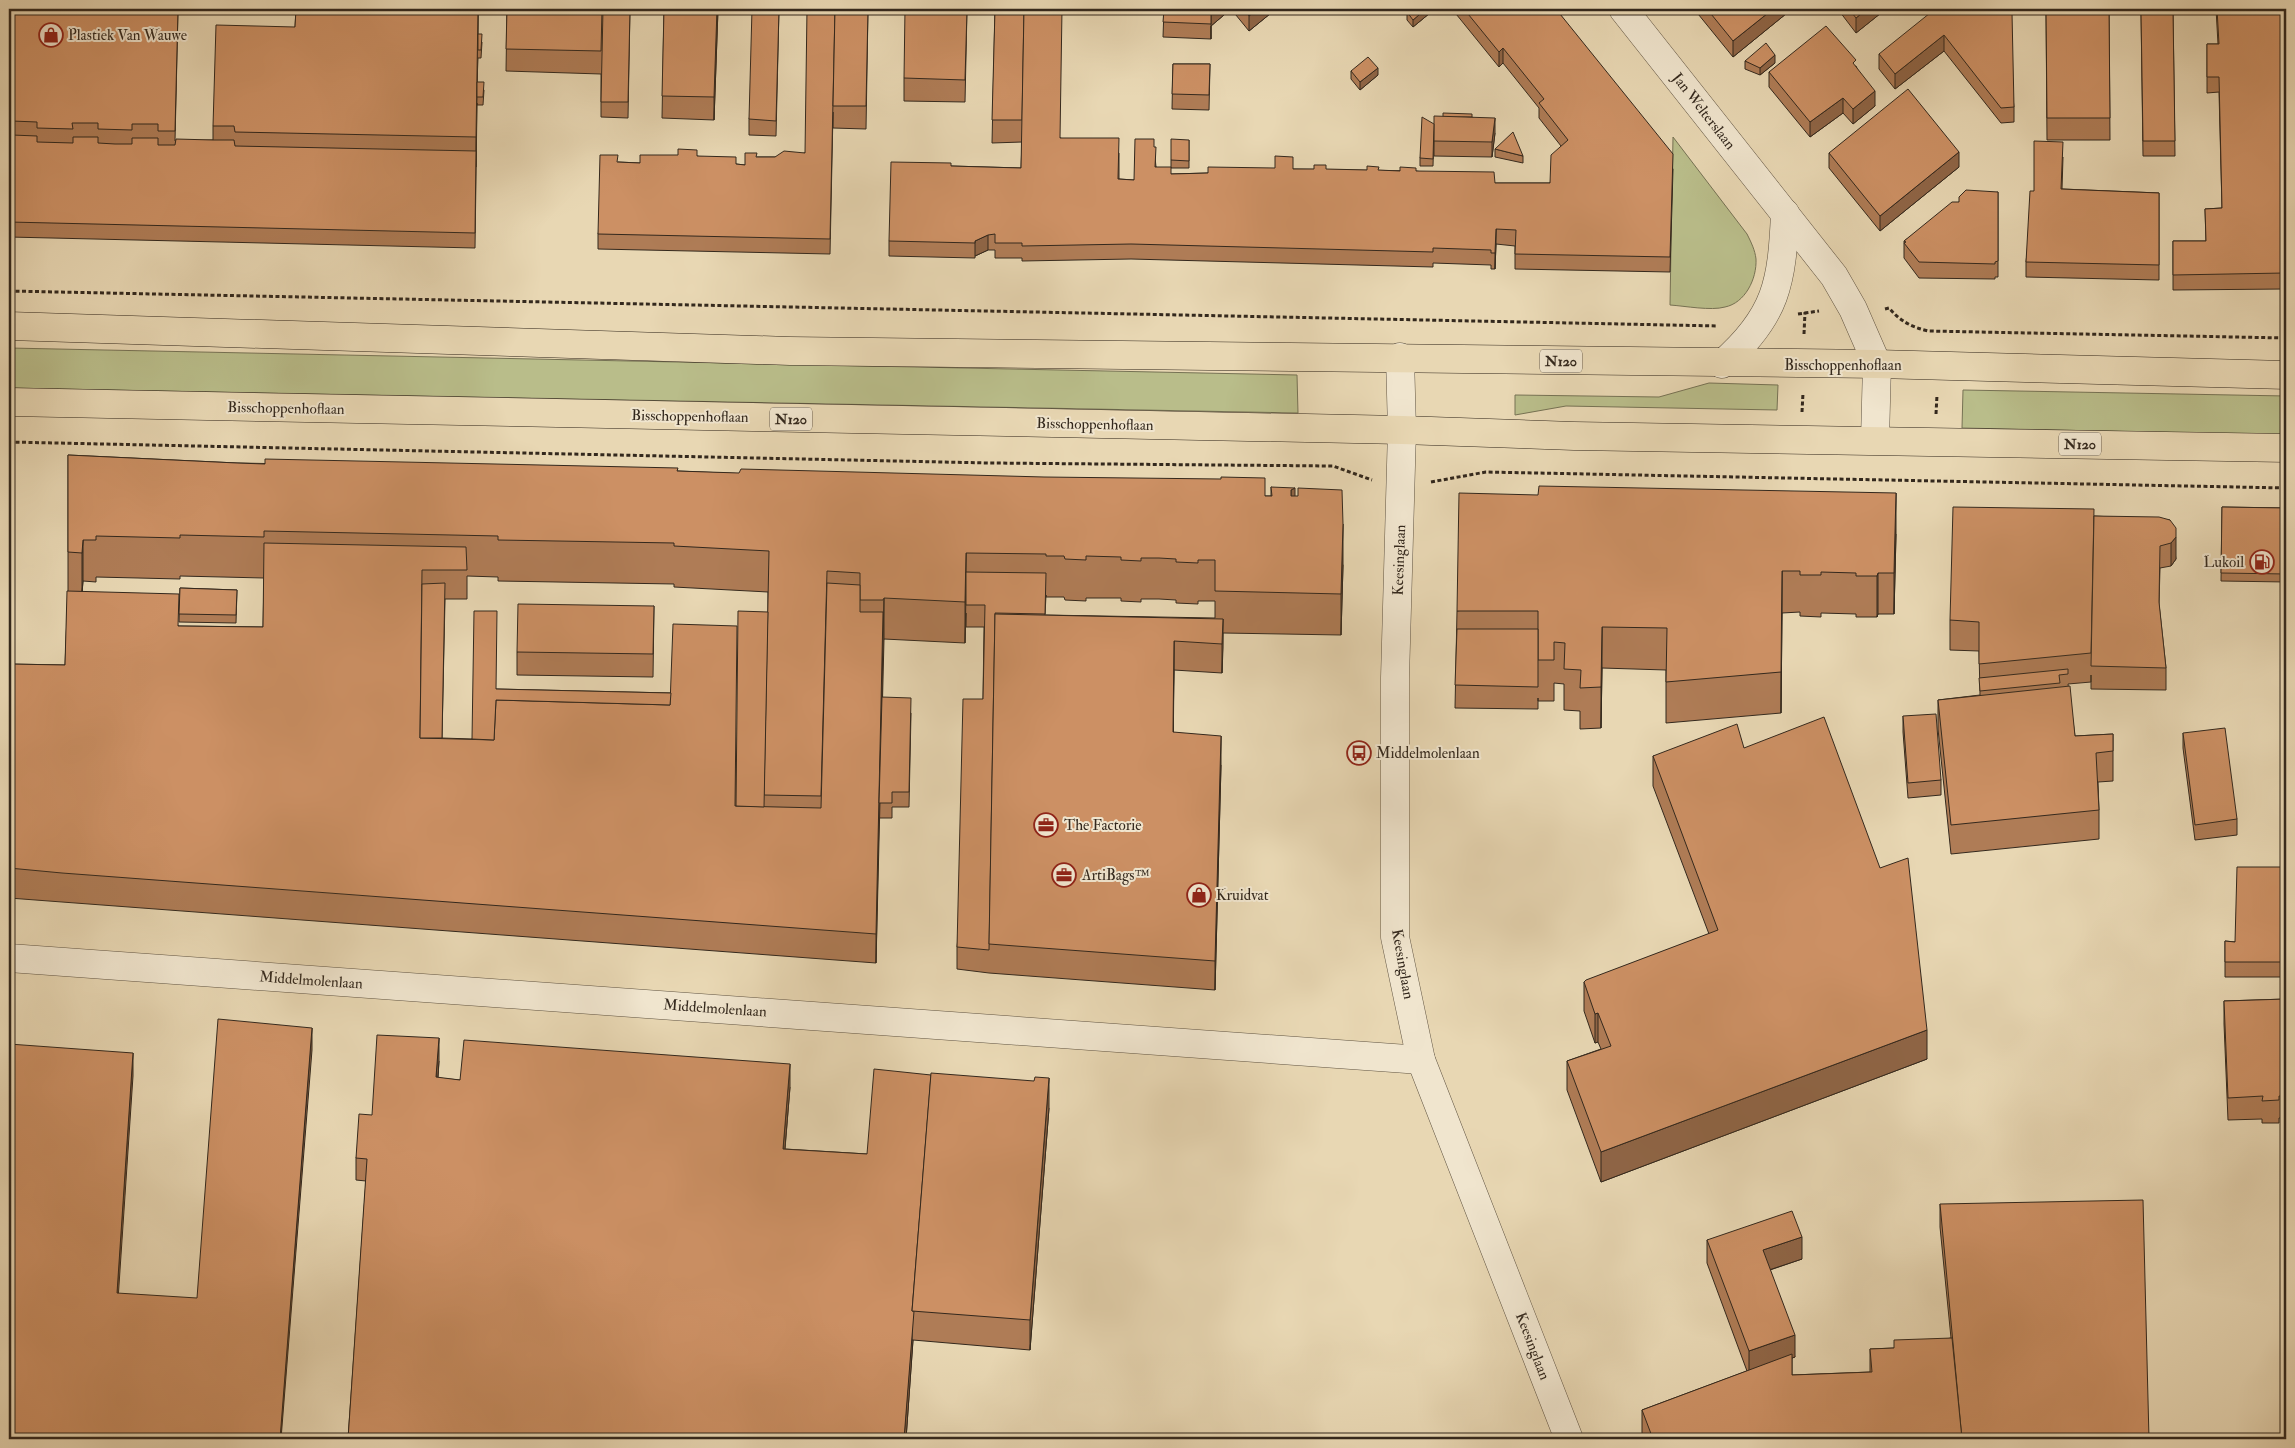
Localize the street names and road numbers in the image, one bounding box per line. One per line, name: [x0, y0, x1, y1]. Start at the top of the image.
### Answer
street label: Jan Welterslaan: [1666, 68, 1740, 154]
road number: N120: [1540, 350, 1582, 372]
street label: Bisschoppenhoflaan: [1784, 356, 1902, 376]
street label: Bisschoppenhoflaan: [227, 398, 345, 420]
street label: Bisschoppenhoflaan: [631, 406, 749, 428]
road number: N120: [770, 408, 812, 430]
street label: Bisschoppenhoflaan: [1036, 414, 1154, 436]
road number: N120: [2059, 432, 2101, 456]
street label: Keesinglaan: [1389, 524, 1410, 596]
street label: Keesinglaan: [1387, 927, 1418, 1001]
street label: Middelmolenlaan: [259, 967, 364, 994]
street label: Middelmolenlaan: [663, 995, 768, 1022]
street label: Keesinglaan: [1511, 1310, 1554, 1383]

